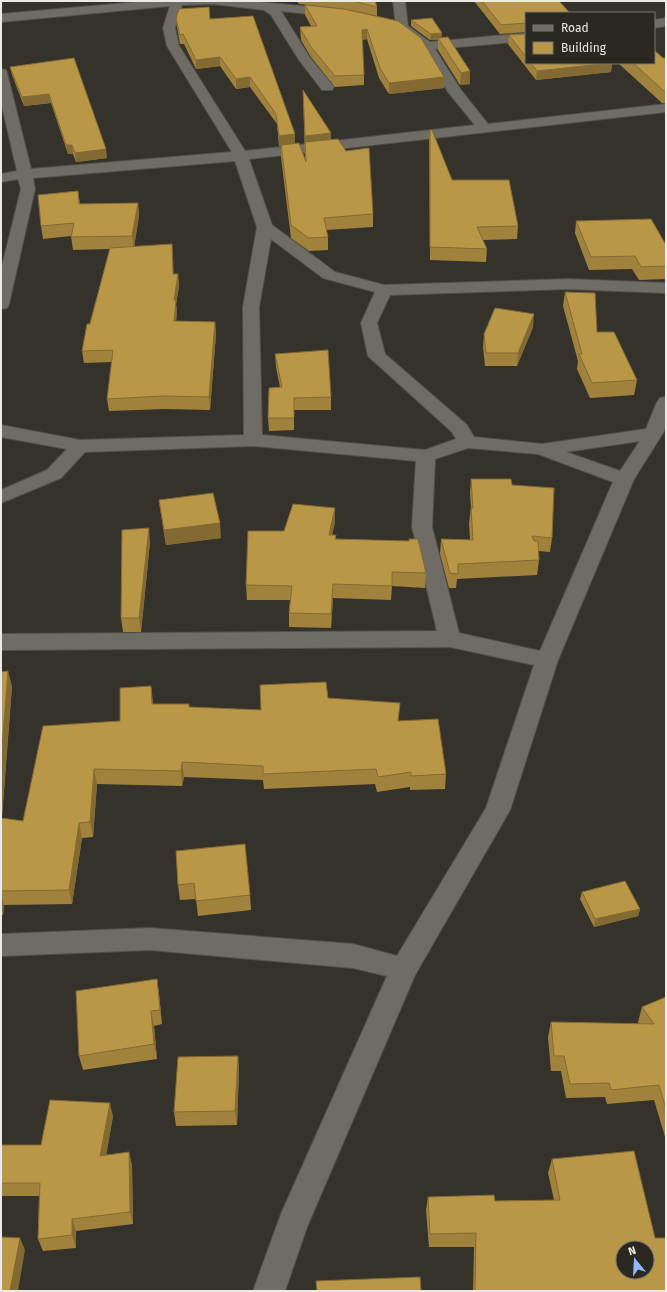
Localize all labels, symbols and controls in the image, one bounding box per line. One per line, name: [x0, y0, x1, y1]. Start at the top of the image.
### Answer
legend: [525, 12, 655, 64]
text: Road: [561, 21, 589, 35]
text: Building: [561, 41, 607, 55]
north arrow: [615, 1240, 655, 1280]
text: N: [627, 1244, 638, 1258]

